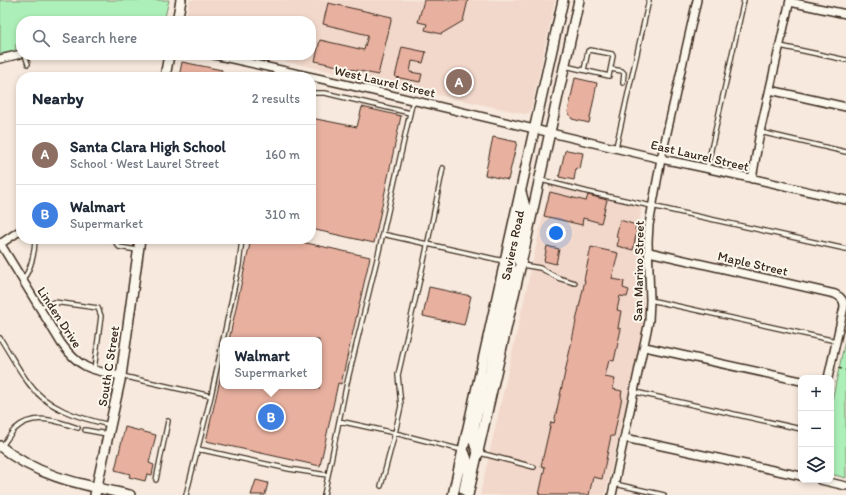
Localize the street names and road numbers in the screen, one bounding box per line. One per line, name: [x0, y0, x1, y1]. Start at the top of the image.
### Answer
street label: West Laurel Street: [333, 63, 437, 100]
street label: East Laurel Street: [649, 137, 751, 174]
street label: Saviers Road: [498, 209, 527, 282]
street label: San Marino Street: [630, 220, 647, 322]
street label: Maple Street: [716, 248, 789, 279]
street label: Linden Drive: [34, 284, 85, 351]
street label: South C Street: [95, 325, 122, 407]

